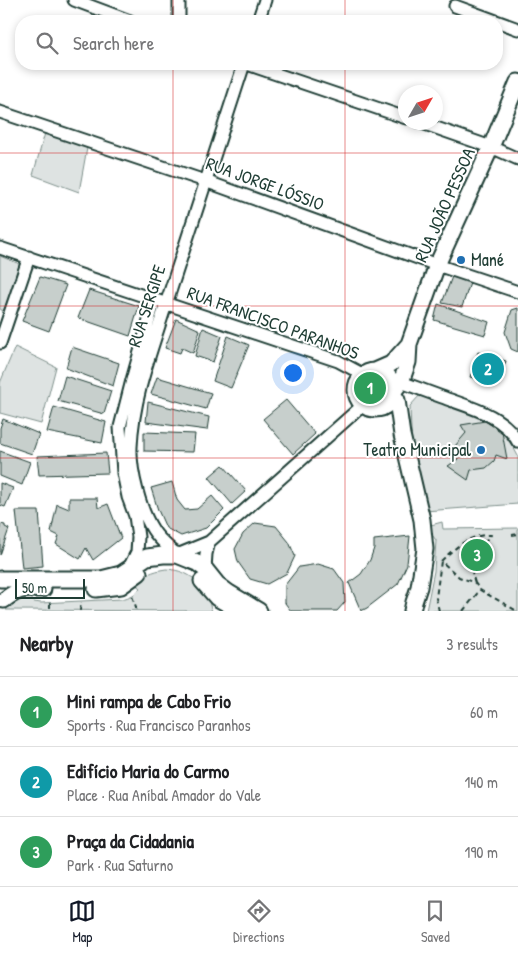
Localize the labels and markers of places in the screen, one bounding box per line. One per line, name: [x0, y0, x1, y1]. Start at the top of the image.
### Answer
place label: Mané: [471, 247, 504, 272]
marker: Mané: [455, 254, 467, 266]
pin: 2: [472, 350, 504, 388]
pin: 1: [354, 369, 386, 407]
place label: Teatro Municipal: [363, 437, 471, 462]
marker: Teatro Municipal: [475, 444, 487, 456]
pin: 3: [461, 536, 493, 574]

